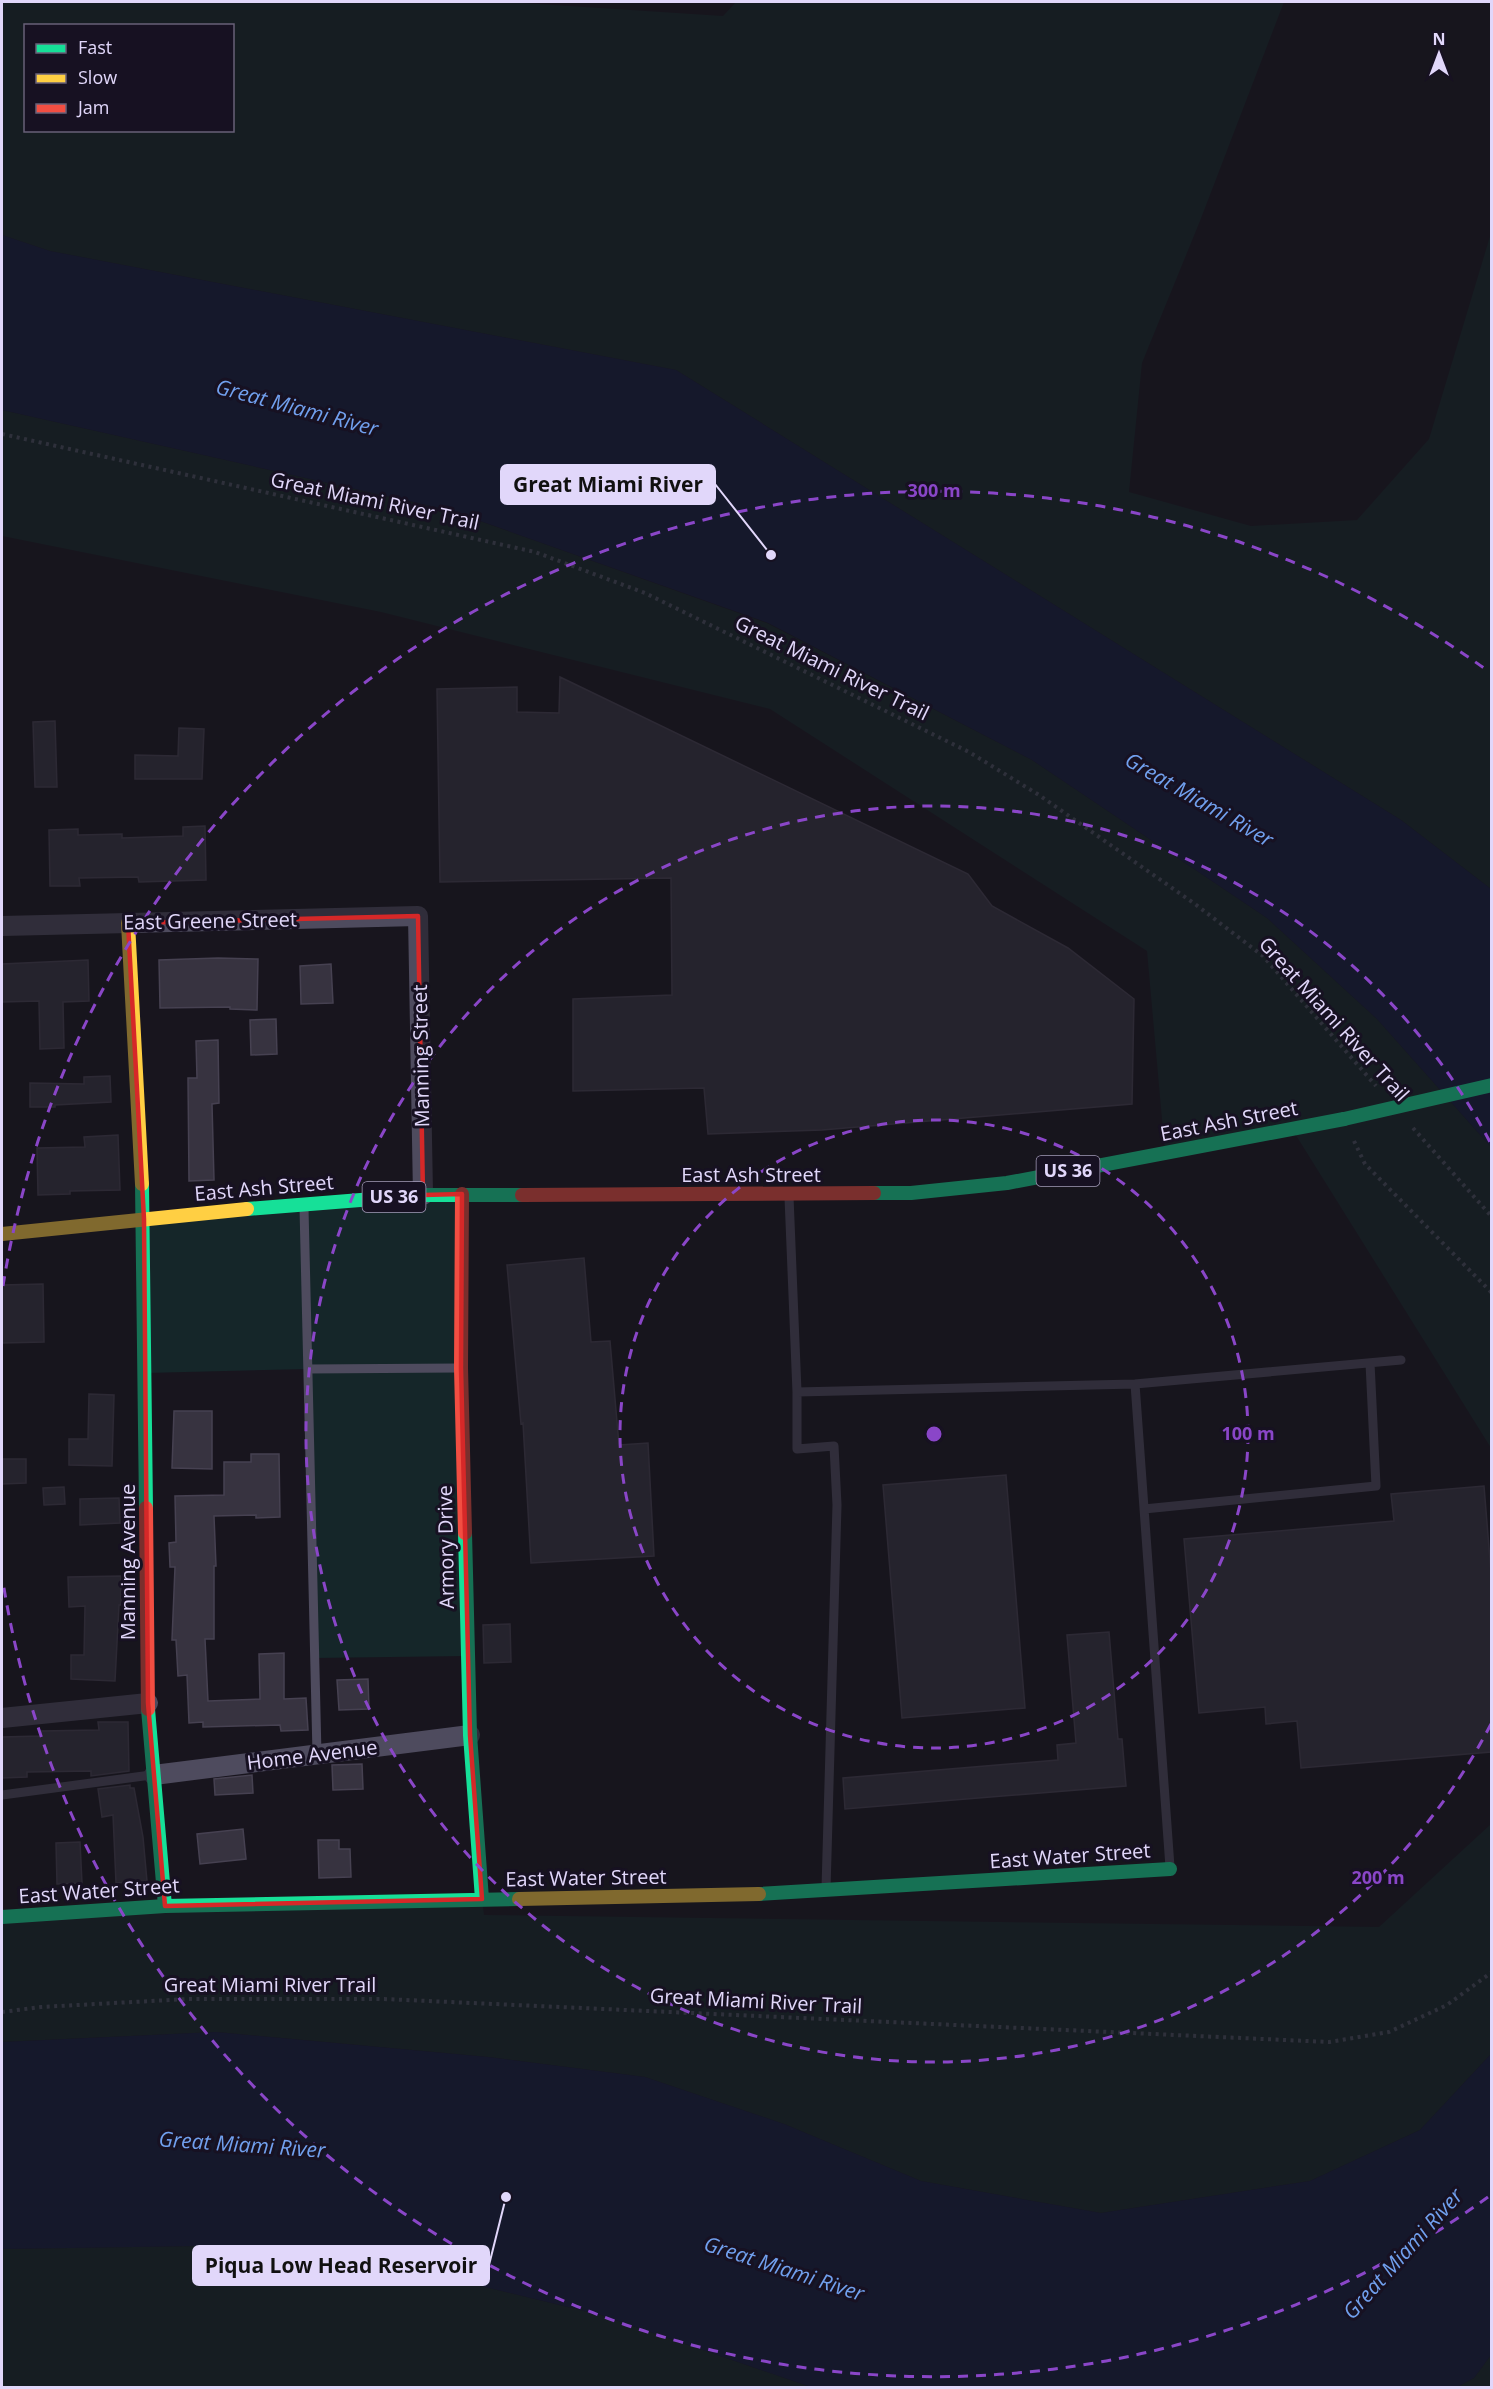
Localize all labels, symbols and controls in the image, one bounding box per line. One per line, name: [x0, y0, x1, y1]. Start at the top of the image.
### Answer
legend: [24, 24, 234, 132]
north arrow: [1409, 24, 1469, 84]
text: N: [1432, 28, 1446, 50]
text: Fast: [78, 35, 112, 59]
text: Slow: [78, 65, 117, 89]
text: Jam: [76, 95, 110, 119]
water label: Great Miami River: [213, 372, 382, 442]
street label: Great Miami River Trail: [268, 465, 482, 536]
callout: Great Miami River: [501, 465, 715, 504]
text: Great Miami River: [513, 470, 703, 498]
text: 300 m: [907, 478, 961, 502]
street label: Great Miami River Trail: [731, 609, 934, 726]
water label: Great Miami River: [1120, 745, 1279, 853]
street label: East Greene Street: [123, 905, 297, 936]
street label: Great Miami River Trail: [1253, 931, 1416, 1107]
street label: Manning Street: [406, 984, 435, 1128]
street label: East Ash Street: [1158, 1094, 1300, 1147]
road number: US 36: [1036, 1156, 1100, 1186]
street label: East Ash Street: [681, 1161, 821, 1188]
street label: East Ash Street: [193, 1168, 335, 1207]
road number: US 36: [362, 1182, 426, 1212]
text: 100 m: [1221, 1421, 1275, 1445]
centre of rings: [924, 1424, 944, 1444]
street label: Manning Avenue: [114, 1484, 141, 1640]
street label: Armory Drive: [431, 1485, 460, 1609]
street label: Home Avenue: [245, 1733, 379, 1776]
street label: East Water Street: [989, 1836, 1151, 1875]
street label: East Water Street: [505, 1863, 667, 1892]
text: 200 m: [1351, 1865, 1405, 1889]
street label: East Water Street: [18, 1871, 180, 1910]
street label: Great Miami River Trail: [164, 1971, 376, 1998]
street label: Great Miami River Trail: [649, 1981, 863, 2020]
water label: Great Miami River: [158, 2124, 327, 2164]
water label: Great Miami River: [1336, 2181, 1469, 2325]
water label: Great Miami River: [701, 2229, 869, 2307]
callout: Piqua Low Head Reservoir: [193, 2246, 489, 2285]
text: Piqua Low Head Reservoir: [205, 2251, 478, 2279]

